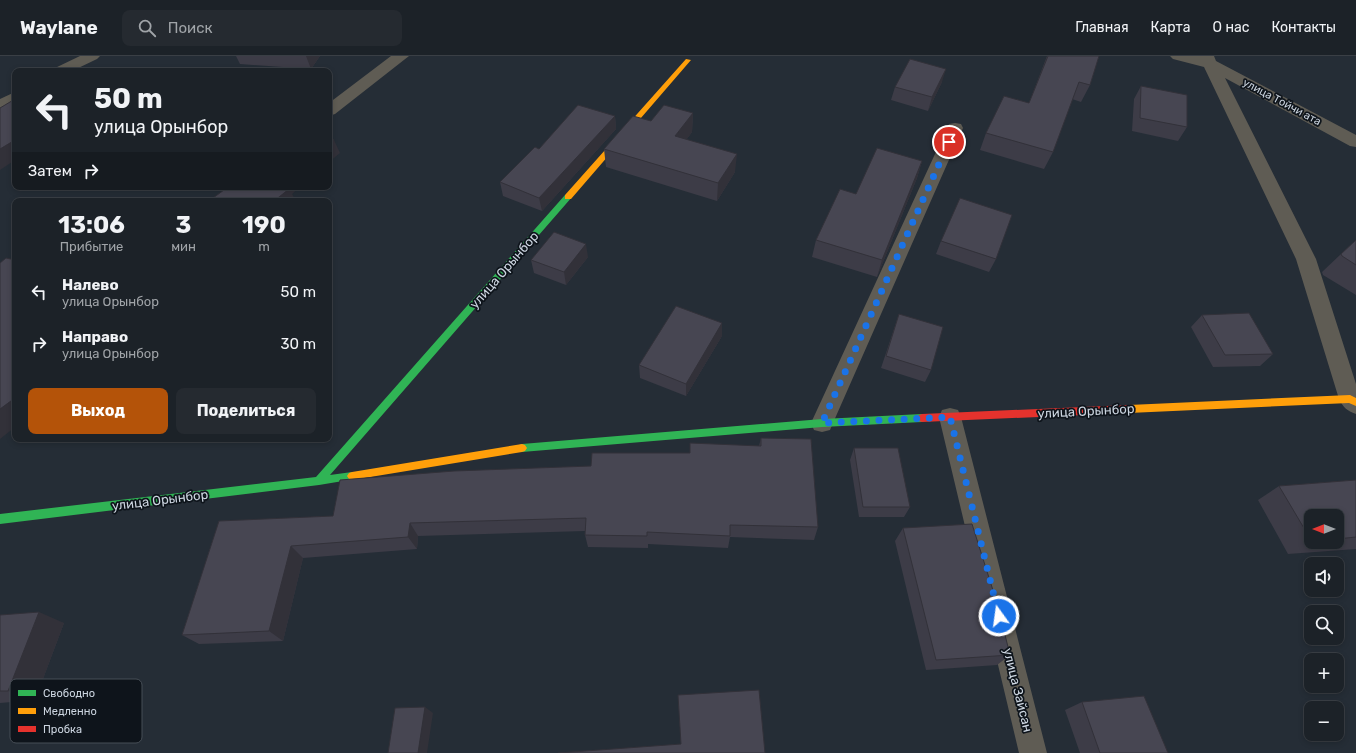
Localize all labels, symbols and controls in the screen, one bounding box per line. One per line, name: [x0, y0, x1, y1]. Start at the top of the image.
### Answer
search box: [122, 10, 402, 46]
text: Waylane: [20, 16, 98, 39]
icon: search: [136, 17, 158, 39]
text: Поиск: [168, 19, 213, 37]
text: Главная: [1075, 19, 1129, 36]
text: Карта: [1151, 19, 1191, 36]
text: О нас: [1213, 19, 1249, 36]
text: Контакты: [1271, 19, 1336, 36]
street label: улица Тойчи ата: [1241, 76, 1323, 128]
text: 50 m: [94, 82, 163, 115]
icon: left: [28, 84, 80, 136]
text: улица Орынбор: [94, 116, 228, 138]
pin: [932, 125, 966, 159]
icon: arrive: [938, 131, 960, 153]
icon: right: [80, 160, 102, 182]
text: Затем: [28, 162, 72, 180]
text: 13:06: [58, 211, 125, 239]
text: 3: [176, 211, 191, 239]
text: 190: [242, 211, 286, 239]
street label: улица Орынбор: [467, 228, 542, 312]
text: Прибытие: [60, 239, 123, 254]
text: мин: [171, 239, 196, 254]
text: m: [258, 239, 270, 254]
text: Налево: [62, 276, 119, 294]
icon: left: [28, 281, 50, 303]
text: 50 m: [281, 283, 316, 301]
text: улица Орынбор: [62, 294, 159, 309]
text: Направо: [62, 328, 128, 346]
icon: right: [28, 333, 50, 355]
text: 30 m: [280, 335, 316, 353]
text: улица Орынбор: [62, 346, 159, 361]
button: Выход: [28, 388, 168, 434]
button: Поделиться: [176, 388, 316, 434]
street label: улица Орынбор: [1037, 401, 1135, 421]
street label: улица Орынбор: [111, 487, 209, 513]
north arrow: [1304, 509, 1344, 549]
map controls: [1304, 509, 1344, 741]
button: sound: [1304, 557, 1344, 597]
position arrow: [978, 595, 1020, 637]
button: search: [1304, 605, 1344, 645]
street label: улица Зайсан: [1000, 646, 1036, 734]
button: +: [1304, 653, 1344, 693]
legend: [10, 679, 142, 743]
text: Свободно: [43, 687, 95, 700]
button: −: [1304, 701, 1344, 741]
text: Медленно: [43, 705, 97, 718]
text: Пробка: [43, 723, 82, 736]

